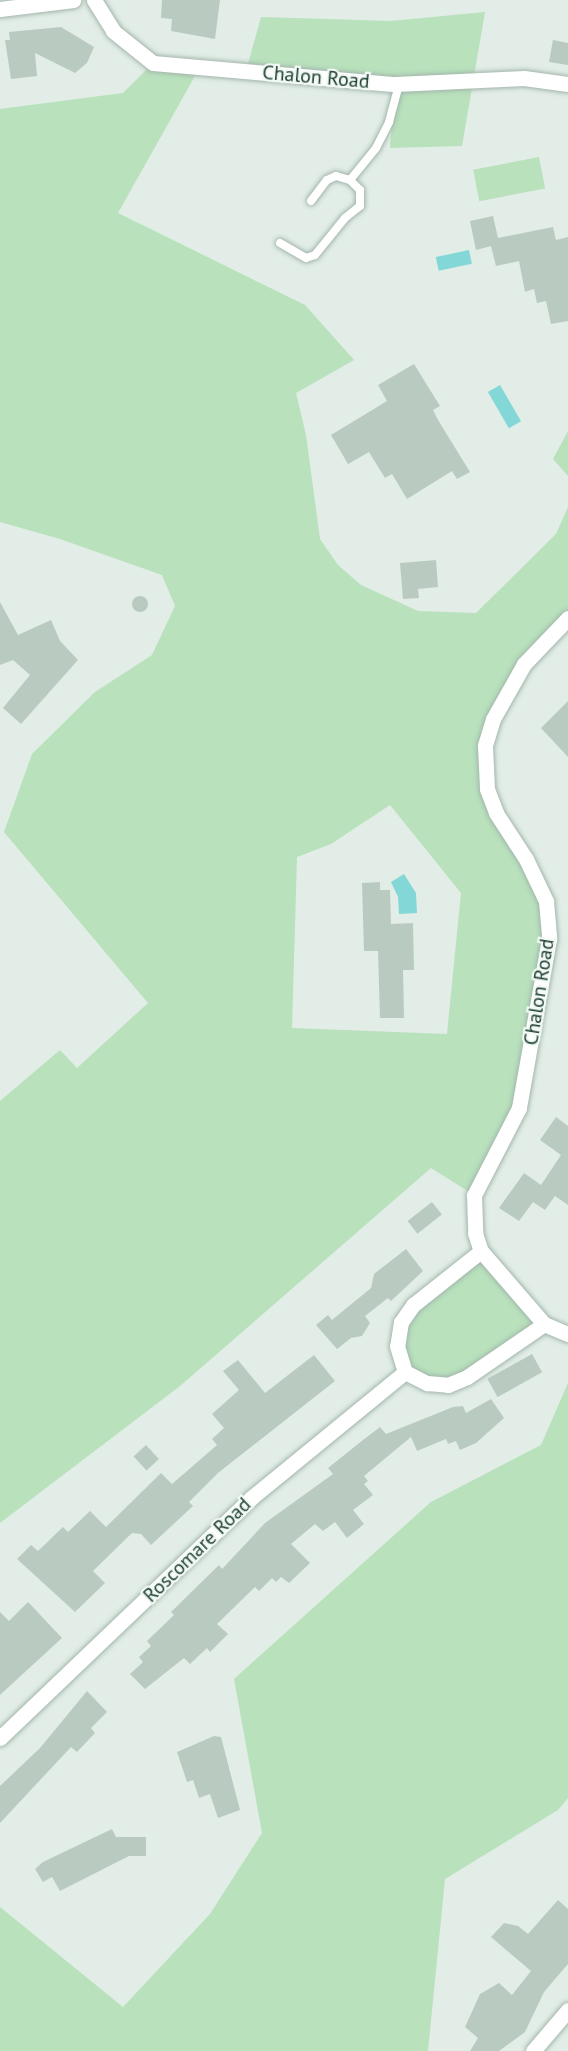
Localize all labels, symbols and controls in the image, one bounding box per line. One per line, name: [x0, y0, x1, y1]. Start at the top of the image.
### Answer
street label: Chalon Road: [261, 60, 371, 94]
street label: Chalon Road: [519, 937, 559, 1047]
street label: Roscomare Road: [138, 1493, 256, 1607]

